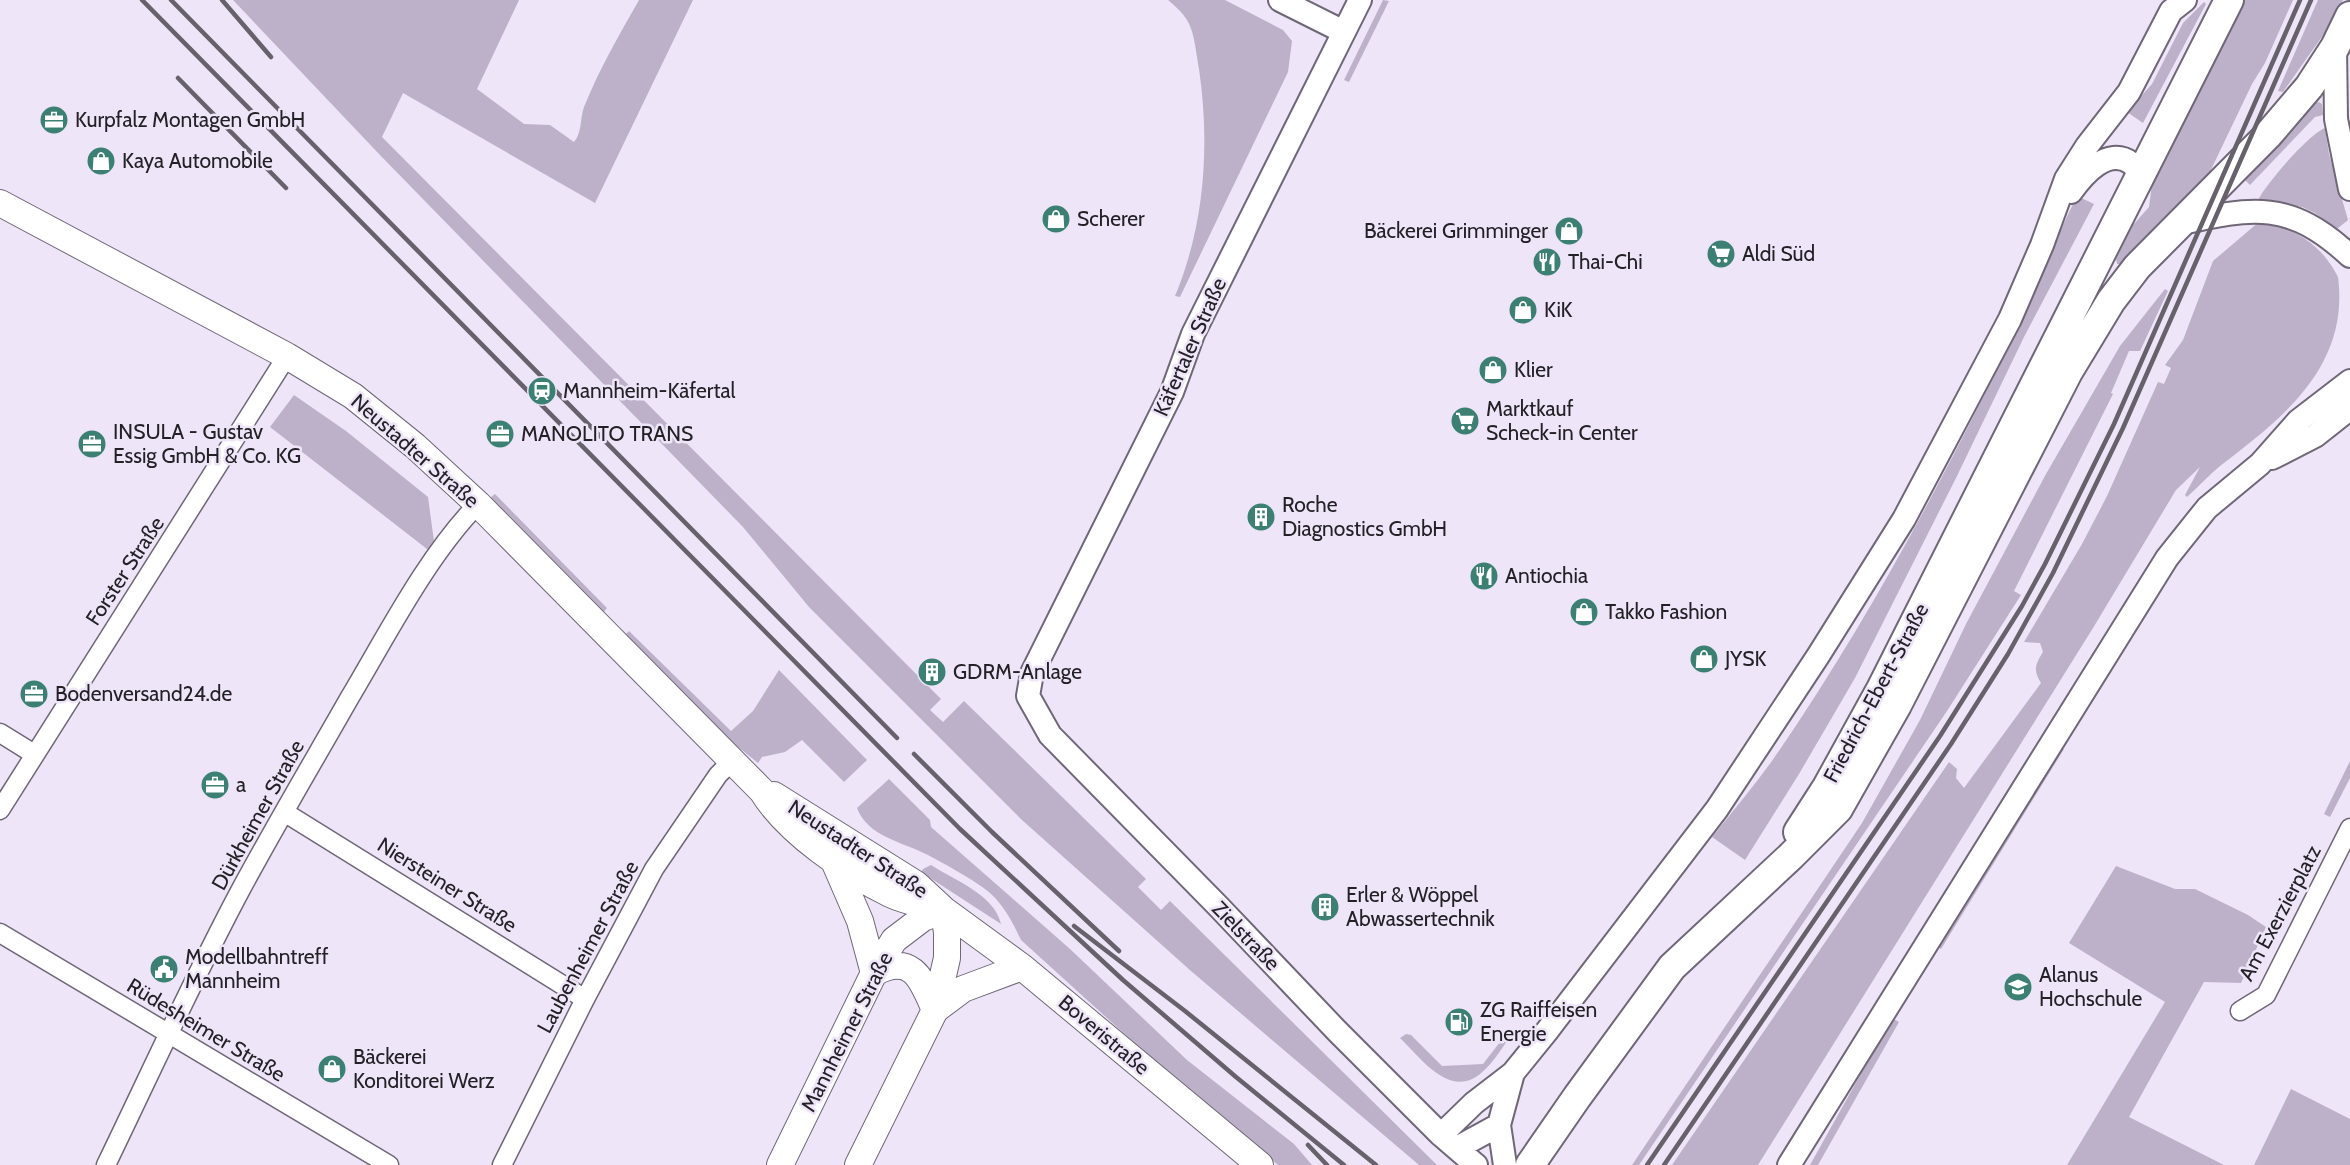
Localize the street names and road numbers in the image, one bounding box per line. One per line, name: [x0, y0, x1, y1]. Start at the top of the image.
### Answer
street label: Käfertaler Straße: [1148, 274, 1231, 420]
street label: Neustadter Straße: [346, 388, 485, 513]
street label: Forster Straße: [80, 512, 169, 630]
street label: Friedrich-Ebert-Straße: [1818, 599, 1933, 787]
street label: Dürkheimer Straße: [206, 735, 309, 894]
street label: Neustadter Straße: [784, 794, 933, 903]
street label: Niersteiner Straße: [373, 832, 522, 938]
street label: Am Exerzierplatz: [2233, 841, 2326, 985]
street label: Laubenheimer Straße: [532, 856, 644, 1037]
street label: Zielstraße: [1207, 896, 1286, 976]
street label: Mannheimer Straße: [795, 947, 898, 1116]
street label: Rüdesheimer Straße: [123, 973, 290, 1087]
street label: Boveristraße: [1054, 989, 1155, 1080]

